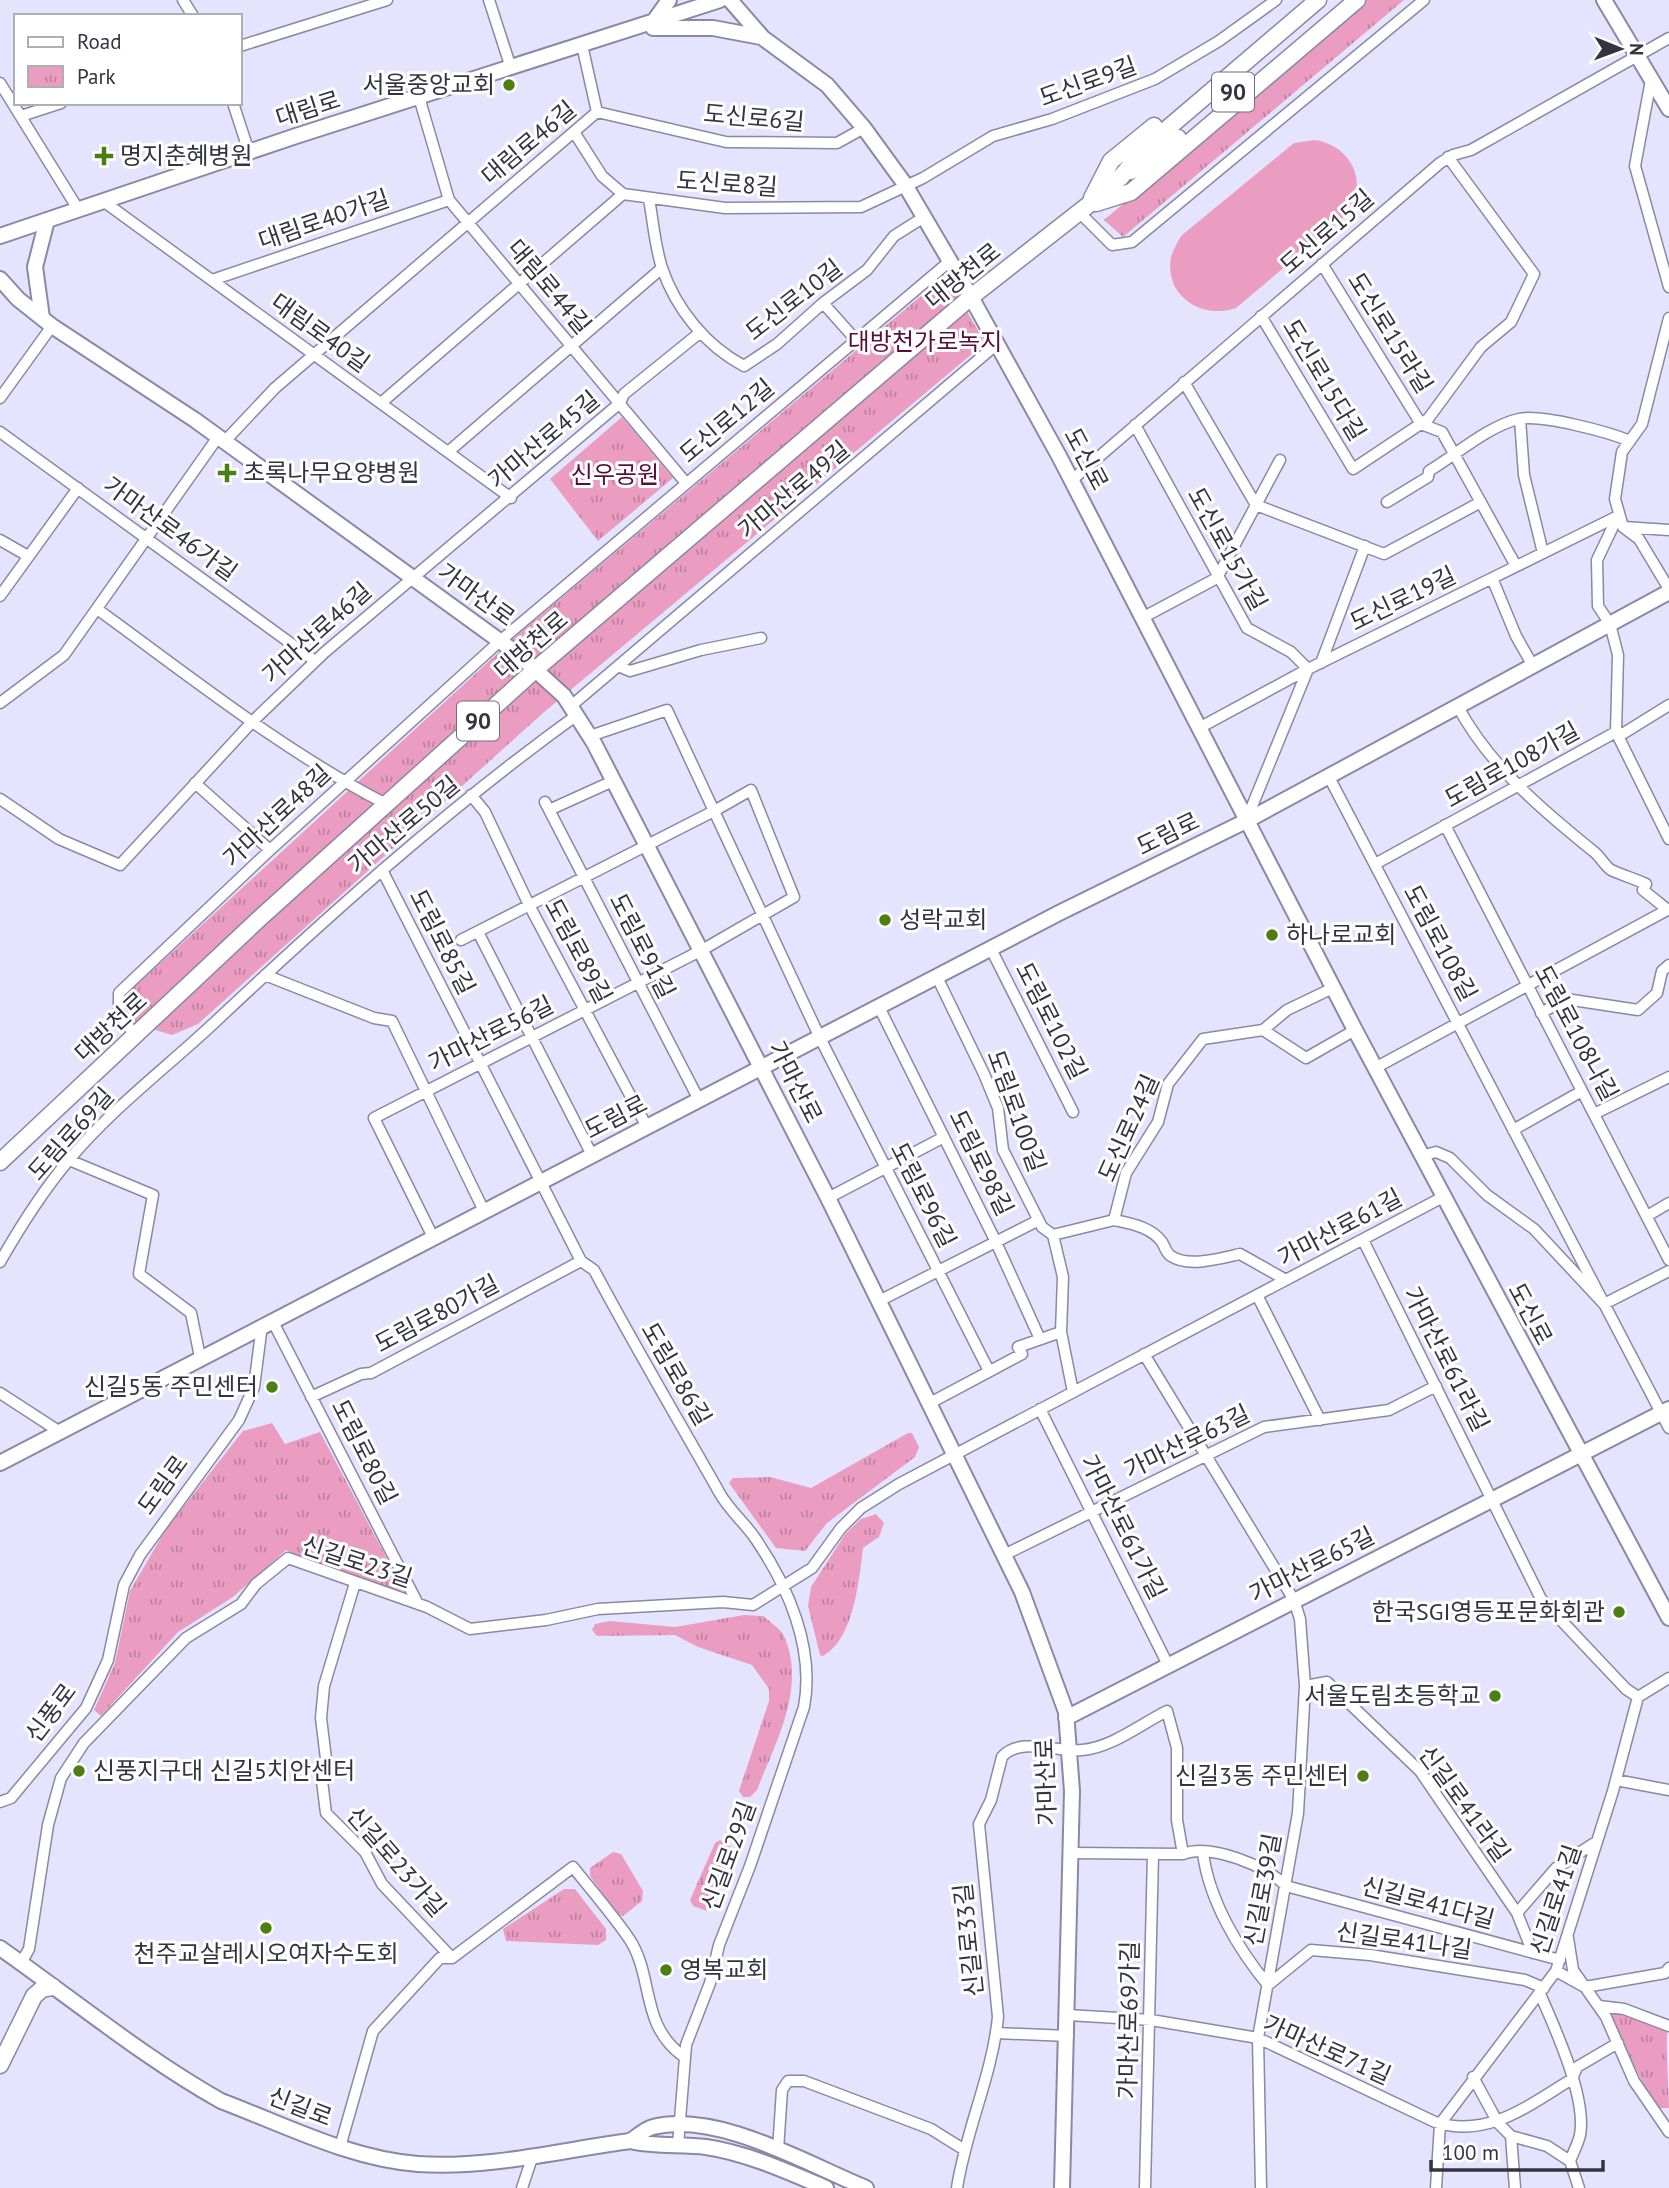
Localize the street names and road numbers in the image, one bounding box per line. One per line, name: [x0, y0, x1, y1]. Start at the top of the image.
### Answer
street label: 도신로9길: [1035, 50, 1141, 113]
road number: 90: [1212, 72, 1254, 111]
street label: 대림로: [272, 84, 344, 134]
street label: 대림로46길: [475, 94, 582, 191]
street label: 도신로6길: [702, 98, 806, 137]
street label: 도신로8길: [675, 165, 779, 203]
street label: 도신로15길: [1273, 182, 1380, 281]
street label: 대림로40가길: [254, 183, 393, 256]
street label: 대림로44길: [501, 233, 598, 340]
street label: 대방천로: [919, 236, 1007, 315]
street label: 도신로10길: [739, 252, 848, 347]
street label: 도신로15라길: [1341, 267, 1440, 399]
street label: 대림로40길: [265, 286, 376, 379]
street label: 도신로15다길: [1276, 313, 1373, 446]
street label: 도신로12길: [673, 372, 780, 469]
street label: 가마산로45길: [481, 384, 606, 495]
street label: 도신로: [1057, 422, 1116, 495]
street label: 가마산로49길: [731, 434, 856, 545]
street label: 가마산로46가길: [97, 469, 244, 588]
street label: 도신로15가길: [1181, 482, 1274, 616]
street label: 가마산로: [431, 556, 521, 633]
street label: 도신로19길: [1345, 560, 1461, 638]
street label: 가마산로46길: [256, 575, 378, 690]
street label: 대방천로: [487, 604, 574, 685]
road number: 90: [457, 702, 499, 740]
street label: 도림로108가길: [1439, 715, 1585, 814]
street label: 가마산로48길: [216, 758, 337, 874]
street label: 가마산로50길: [341, 769, 466, 880]
street label: 도림로: [1131, 805, 1204, 862]
street label: 도림로108길: [1397, 879, 1484, 1006]
street label: 도림로85길: [403, 884, 482, 1000]
street label: 도림로91길: [603, 888, 682, 1004]
street label: 도림로89길: [538, 893, 619, 1009]
street label: 도림로102길: [1009, 957, 1094, 1085]
street label: 도림로108나길: [1528, 959, 1625, 1106]
street label: 대방천로: [68, 985, 154, 1068]
street label: 가마산로56길: [423, 989, 559, 1078]
street label: 가마산로: [762, 1035, 829, 1128]
street label: 도림로100길: [980, 1046, 1053, 1176]
street label: 도신로24길: [1091, 1069, 1166, 1186]
street label: 도림로69길: [21, 1081, 120, 1187]
street label: 도림로: [579, 1088, 652, 1145]
street label: 도림로98길: [942, 1105, 1020, 1221]
street label: 도림로96길: [884, 1137, 963, 1253]
street label: 가마산로61길: [1272, 1182, 1407, 1273]
street label: 도림로80가길: [369, 1268, 504, 1359]
street label: 도신로: [1501, 1277, 1560, 1350]
street label: 가마산로61라길: [1397, 1281, 1496, 1436]
street label: 도림로86길: [634, 1316, 718, 1431]
street label: 도림로80길: [325, 1394, 404, 1510]
street label: 가마산로63길: [1119, 1398, 1255, 1485]
street label: 도림로: [131, 1449, 195, 1521]
street label: 가마산로61가길: [1074, 1449, 1173, 1604]
street label: 가마산로65길: [1244, 1520, 1380, 1609]
street label: 신길로23길: [298, 1529, 416, 1594]
street label: 신풍로: [18, 1677, 83, 1748]
street label: 가마산로: [1028, 1737, 1063, 1827]
street label: 신길로41라길: [1412, 1739, 1517, 1868]
street label: 신길로29길: [694, 1797, 763, 1915]
street label: 신길로23가길: [340, 1800, 453, 1923]
street label: 신길로39길: [1237, 1831, 1288, 1949]
street label: 신길로41길: [1523, 1841, 1588, 1959]
street label: 신길로41다길: [1358, 1870, 1498, 1935]
street label: 신길로33길: [947, 1882, 990, 1999]
street label: 신길로41나길: [1334, 1916, 1474, 1965]
street label: 가마산로69가길: [1112, 1940, 1145, 2100]
street label: 가마산로71길: [1259, 2008, 1396, 2091]
street label: 신길로: [264, 2080, 337, 2133]

